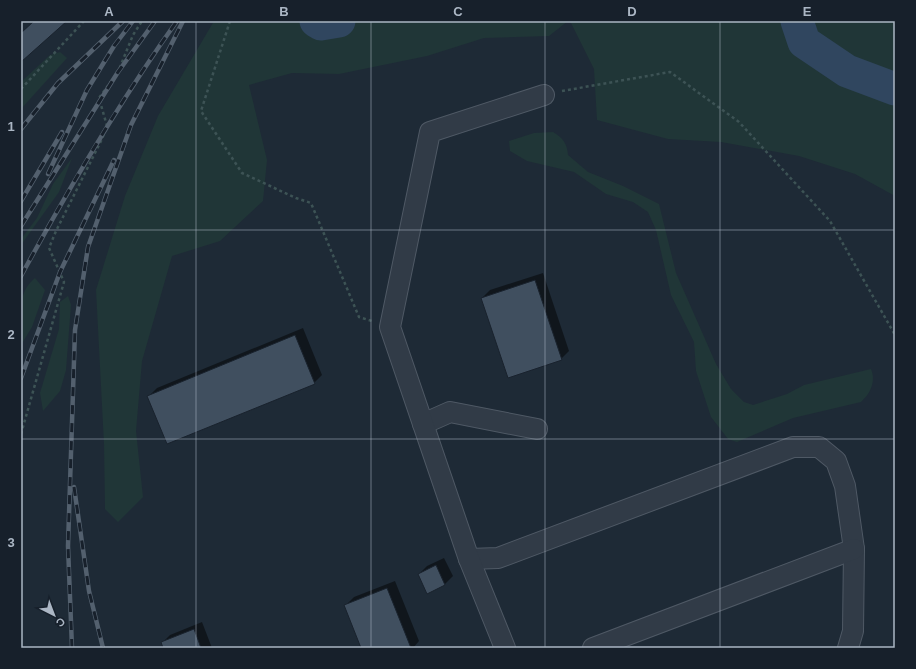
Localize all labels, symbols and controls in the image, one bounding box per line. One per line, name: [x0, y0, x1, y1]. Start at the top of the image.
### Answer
text: A: [104, 4, 114, 19]
text: B: [279, 4, 289, 19]
text: C: [453, 4, 463, 19]
text: D: [627, 4, 637, 19]
text: E: [803, 4, 812, 19]
text: 1: [7, 119, 15, 134]
text: 2: [7, 327, 15, 342]
text: 3: [7, 535, 15, 550]
north arrow: [34, 595, 74, 635]
text: С: [54, 615, 68, 630]

